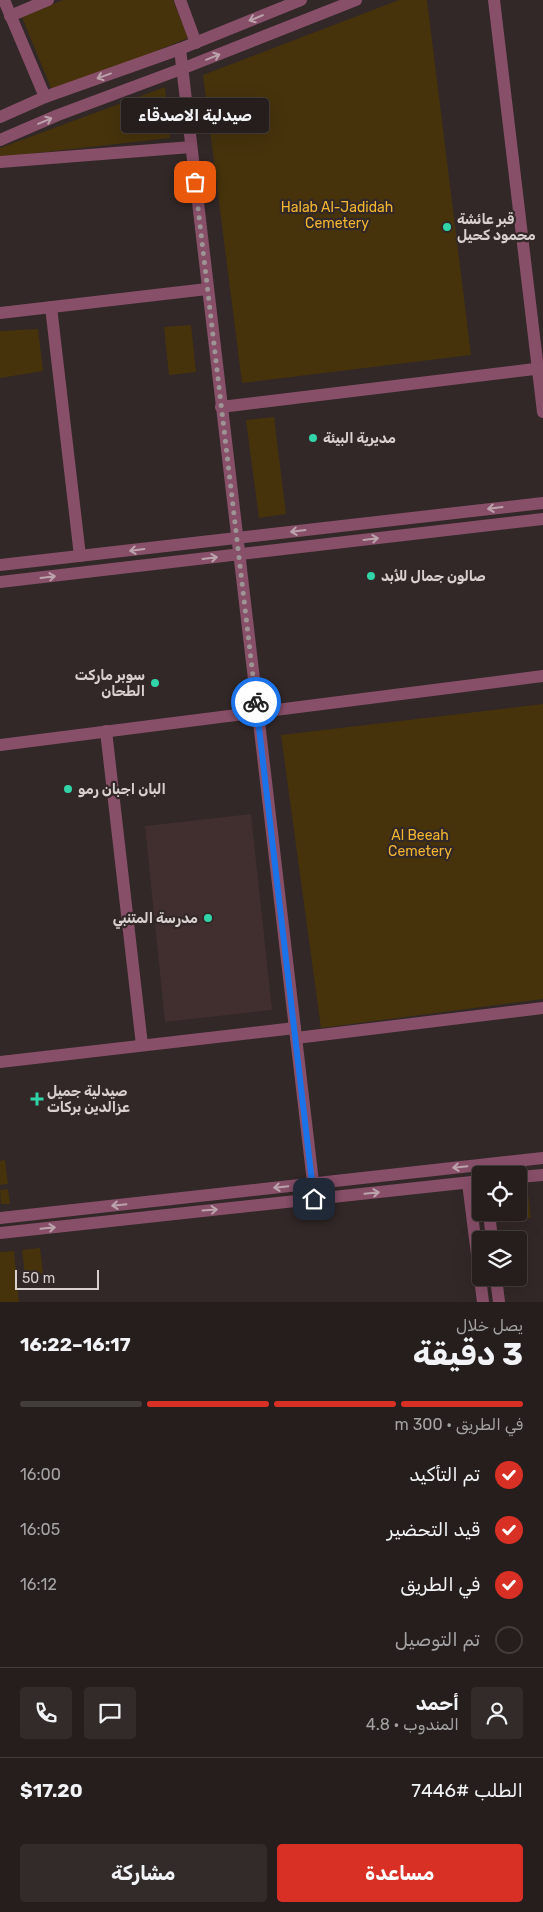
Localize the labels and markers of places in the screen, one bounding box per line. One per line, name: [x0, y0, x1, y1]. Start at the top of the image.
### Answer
callout: صيدلية الاصدقاء: [121, 97, 269, 132]
pin: [174, 161, 216, 203]
place label: قبر عائشة محمود كحيل: [457, 211, 536, 244]
marker: قبر عائشة محمود كحيل: [441, 221, 453, 233]
place label: مديرية البيئة: [323, 430, 396, 447]
marker: مديرية البيئة: [307, 432, 319, 444]
place label: صالون جمال للأبد: [381, 568, 486, 585]
marker: صالون جمال للأبد: [365, 570, 377, 582]
place label: سوبر ماركت الطحان: [75, 667, 145, 700]
marker: سوبر ماركت الطحان: [149, 677, 161, 689]
place label: البان اجبان رمو: [78, 781, 166, 798]
marker: البان اجبان رمو: [62, 783, 74, 795]
place label: مدرسة المتنبي: [113, 910, 198, 929]
marker: مدرسة المتنبي: [202, 912, 214, 924]
place label: صيدلية جميل عزالدين بركات: [47, 1083, 130, 1116]
marker: صيدلية جميل عزالدين بركات: [31, 1093, 43, 1105]
pin: [293, 1178, 335, 1220]

